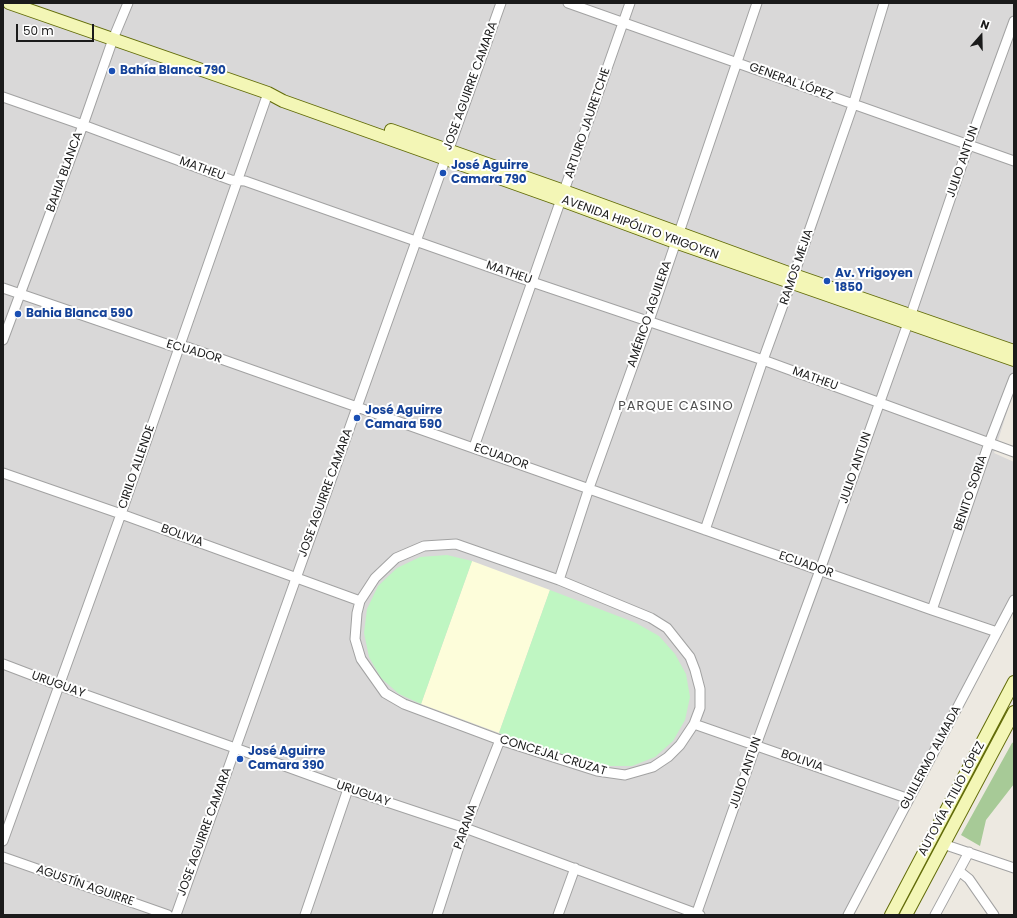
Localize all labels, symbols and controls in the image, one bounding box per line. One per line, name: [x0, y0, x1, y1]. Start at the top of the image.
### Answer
scale bar: [18, 16, 96, 42]
north arrow: [961, 16, 1001, 56]
text: N: [978, 16, 992, 34]
street label: JOSE AGUIRRE CAMARA: [441, 20, 501, 152]
text: 50 m: [23, 22, 54, 39]
street label: GENERAL LÓPEZ: [747, 60, 835, 104]
place label: Bahía Blanca 790: [120, 64, 226, 78]
marker: Bahía Blanca 790: [107, 66, 117, 76]
street label: ARTURO JAURETCHE: [562, 66, 614, 180]
street label: JULIO ANTUN: [944, 124, 982, 200]
street label: BAHIA BLANCA: [44, 130, 86, 214]
street label: MATHEU: [177, 154, 227, 184]
place label: José Aguirre Camara 790: [451, 159, 528, 187]
marker: José Aguirre Camara 790: [438, 168, 448, 178]
street label: AVENIDA HIPÓLITO YRIGOYEN: [560, 193, 720, 263]
street label: RAMOS MEJIA: [777, 227, 817, 307]
street label: MATHEU: [484, 258, 534, 288]
street label: AMÉRICO AGUILERA: [625, 259, 675, 369]
place label: Av. Yrigoyen 1850: [835, 267, 913, 295]
marker: Av. Yrigoyen 1850: [822, 276, 832, 286]
place label: Bahia Blanca 590: [26, 307, 133, 321]
marker: Bahia Blanca 590: [13, 309, 23, 319]
street label: ECUADOR: [165, 337, 223, 367]
street label: MATHEU: [790, 364, 840, 394]
district label: PARQUE CASINO: [618, 399, 734, 415]
place label: José Aguirre Camara 590: [365, 404, 442, 432]
marker: José Aguirre Camara 590: [352, 413, 362, 423]
street label: CIRILO ALLENDE: [116, 423, 158, 511]
street label: JOSE AGUIRRE CAMARA: [296, 427, 356, 559]
street label: JULIO ANTUN: [837, 430, 875, 506]
street label: ECUADOR: [472, 441, 530, 473]
street label: BENITO SORIA: [951, 453, 991, 533]
street label: BOLIVIA: [159, 522, 205, 550]
street label: ECUADOR: [777, 549, 835, 581]
street label: URUGUAY: [29, 669, 87, 701]
street label: GUILLERMO ALMADA: [898, 704, 964, 812]
street label: CONCEJAL CRUZAT: [498, 733, 608, 779]
street label: JULIO ANTUN: [727, 735, 765, 811]
street label: AUTOVÍA ATILIO LÓPEZ: [916, 740, 988, 858]
place label: José Aguirre Camara 390: [248, 745, 325, 773]
street label: BOLIVIA: [779, 747, 825, 775]
marker: José Aguirre Camara 390: [235, 754, 245, 764]
street label: JOSE AGUIRRE CAMARA: [175, 766, 235, 898]
street label: URUGUAY: [334, 778, 392, 810]
street label: PARANA: [451, 802, 481, 852]
street label: AGUSTÍN AGUIRRE: [34, 862, 136, 910]

